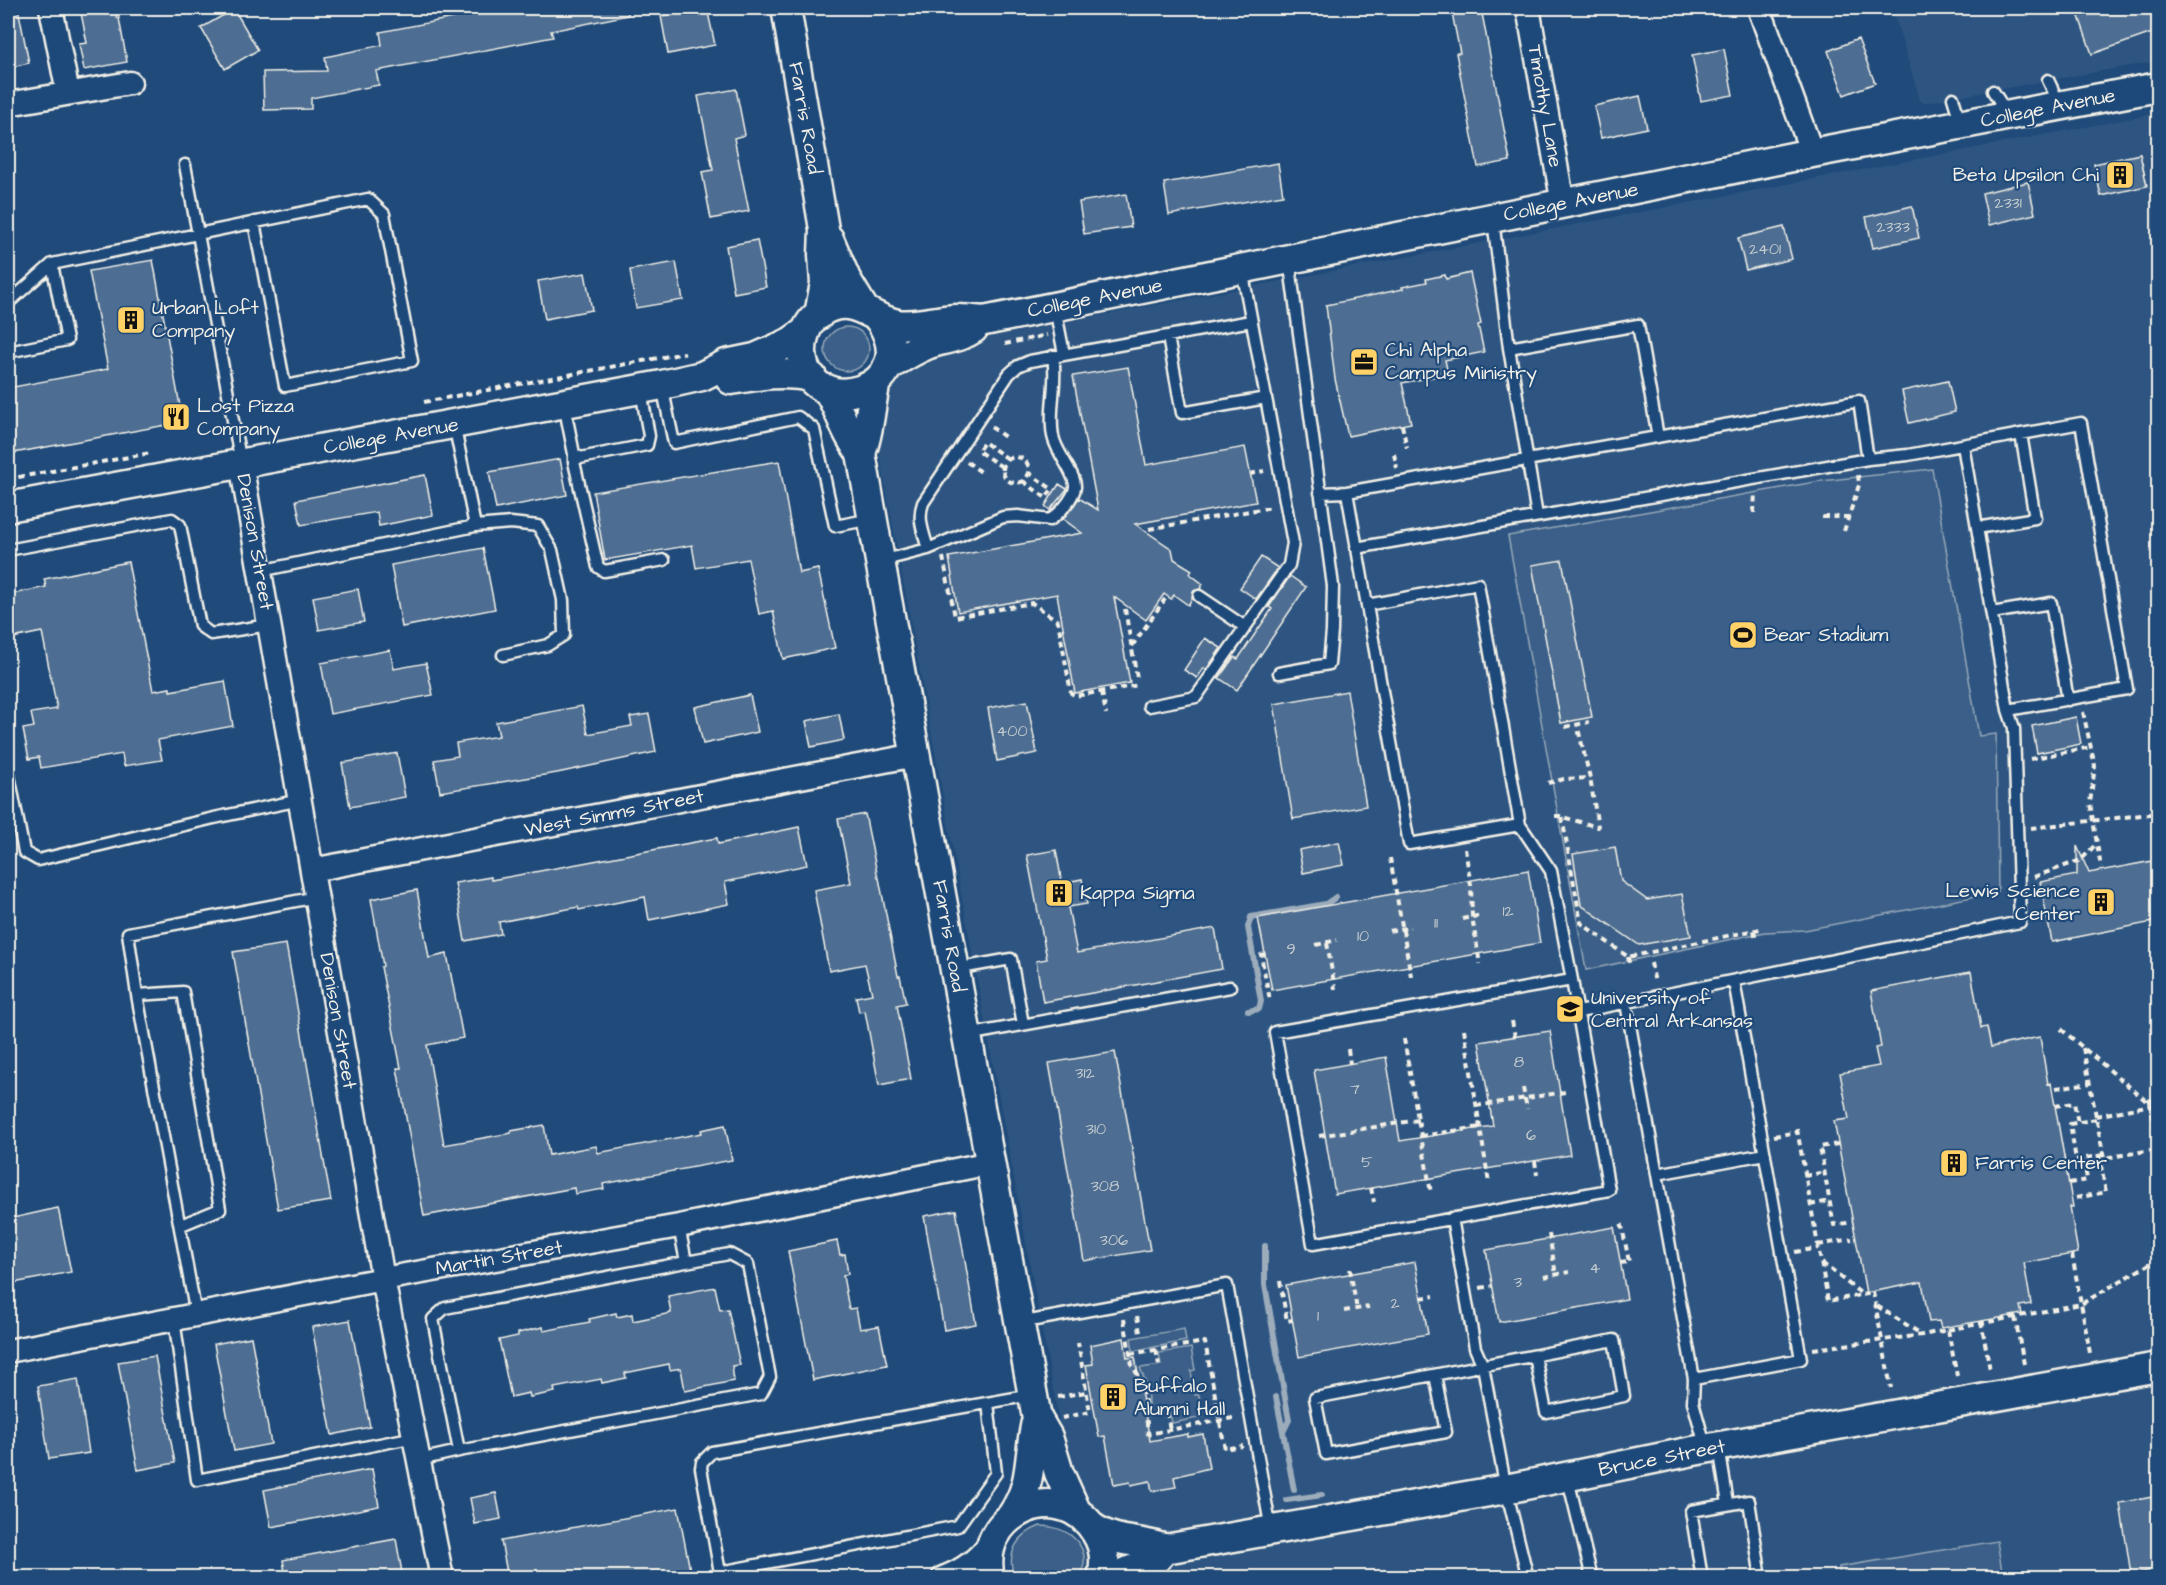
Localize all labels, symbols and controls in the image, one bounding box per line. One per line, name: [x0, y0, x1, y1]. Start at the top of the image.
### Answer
street label: Timothy Lane: [1519, 42, 1570, 170]
street label: Farris Road: [781, 60, 829, 176]
street label: College Avenue: [1978, 81, 2118, 136]
building icon: Beta Upsilon Chi: [2104, 159, 2136, 191]
place label: Beta Upsilon Chi: [1953, 161, 2099, 189]
street label: College Avenue: [1501, 175, 1641, 230]
house number: 2331: [1994, 192, 2022, 214]
house number: 2333: [1876, 216, 1910, 238]
house number: 2401: [1749, 238, 1781, 260]
street label: College Avenue: [1025, 271, 1165, 326]
place label: Urban Loft Company: [152, 294, 259, 346]
building icon: Urban Loft Company: [115, 304, 147, 336]
place label: Chi Alpha Campus Ministry: [1385, 336, 1537, 388]
office icon: Chi Alpha Campus Ministry: [1348, 346, 1380, 378]
place label: Lost Pizza Company: [197, 392, 294, 444]
restaurant icon: Lost Pizza Company: [160, 401, 192, 433]
street label: College Avenue: [321, 410, 461, 463]
street label: Denison Street: [229, 472, 281, 612]
sports icon: Bear Stadium: [1727, 619, 1759, 651]
place label: Bear Stadium: [1764, 621, 1889, 649]
house number: 400: [996, 720, 1028, 742]
street label: West Simms Street: [522, 782, 706, 844]
building icon: Kappa Sigma: [1043, 877, 1075, 909]
place label: Lewis Science Center: [1945, 877, 2080, 928]
street label: Farris Road: [925, 878, 973, 994]
place label: Kappa Sigma: [1080, 879, 1195, 908]
building icon: Lewis Science Center: [2085, 886, 2117, 918]
house number: 12: [1502, 900, 1514, 922]
house number: 11: [1434, 912, 1438, 934]
house number: 10: [1357, 925, 1369, 947]
house number: 9: [1286, 938, 1296, 960]
street label: Denison Street: [312, 951, 364, 1091]
place label: University of Central Arkansas: [1591, 984, 1753, 1035]
school or university icon: University of Central Arkansas: [1554, 993, 1586, 1025]
house number: 8: [1514, 1051, 1524, 1073]
house number: 312: [1075, 1062, 1095, 1084]
house number: 7: [1350, 1078, 1360, 1100]
house number: 310: [1086, 1118, 1106, 1140]
house number: 6: [1526, 1124, 1536, 1146]
building icon: Farris Center: [1938, 1147, 1970, 1179]
place label: Farris Center: [1975, 1149, 2107, 1177]
house number: 5: [1361, 1151, 1373, 1173]
house number: 308: [1091, 1175, 1119, 1197]
house number: 306: [1100, 1229, 1128, 1251]
street label: Martin Street: [433, 1233, 565, 1283]
house number: 4: [1590, 1257, 1601, 1279]
house number: 3: [1514, 1271, 1522, 1293]
house number: 2: [1390, 1292, 1400, 1314]
house number: 1: [1317, 1305, 1319, 1327]
place label: Buffalo Alumni Hall: [1134, 1372, 1225, 1423]
building icon: Buffalo Alumni Hall: [1097, 1381, 1129, 1413]
street label: Bruce Street: [1596, 1432, 1728, 1484]

